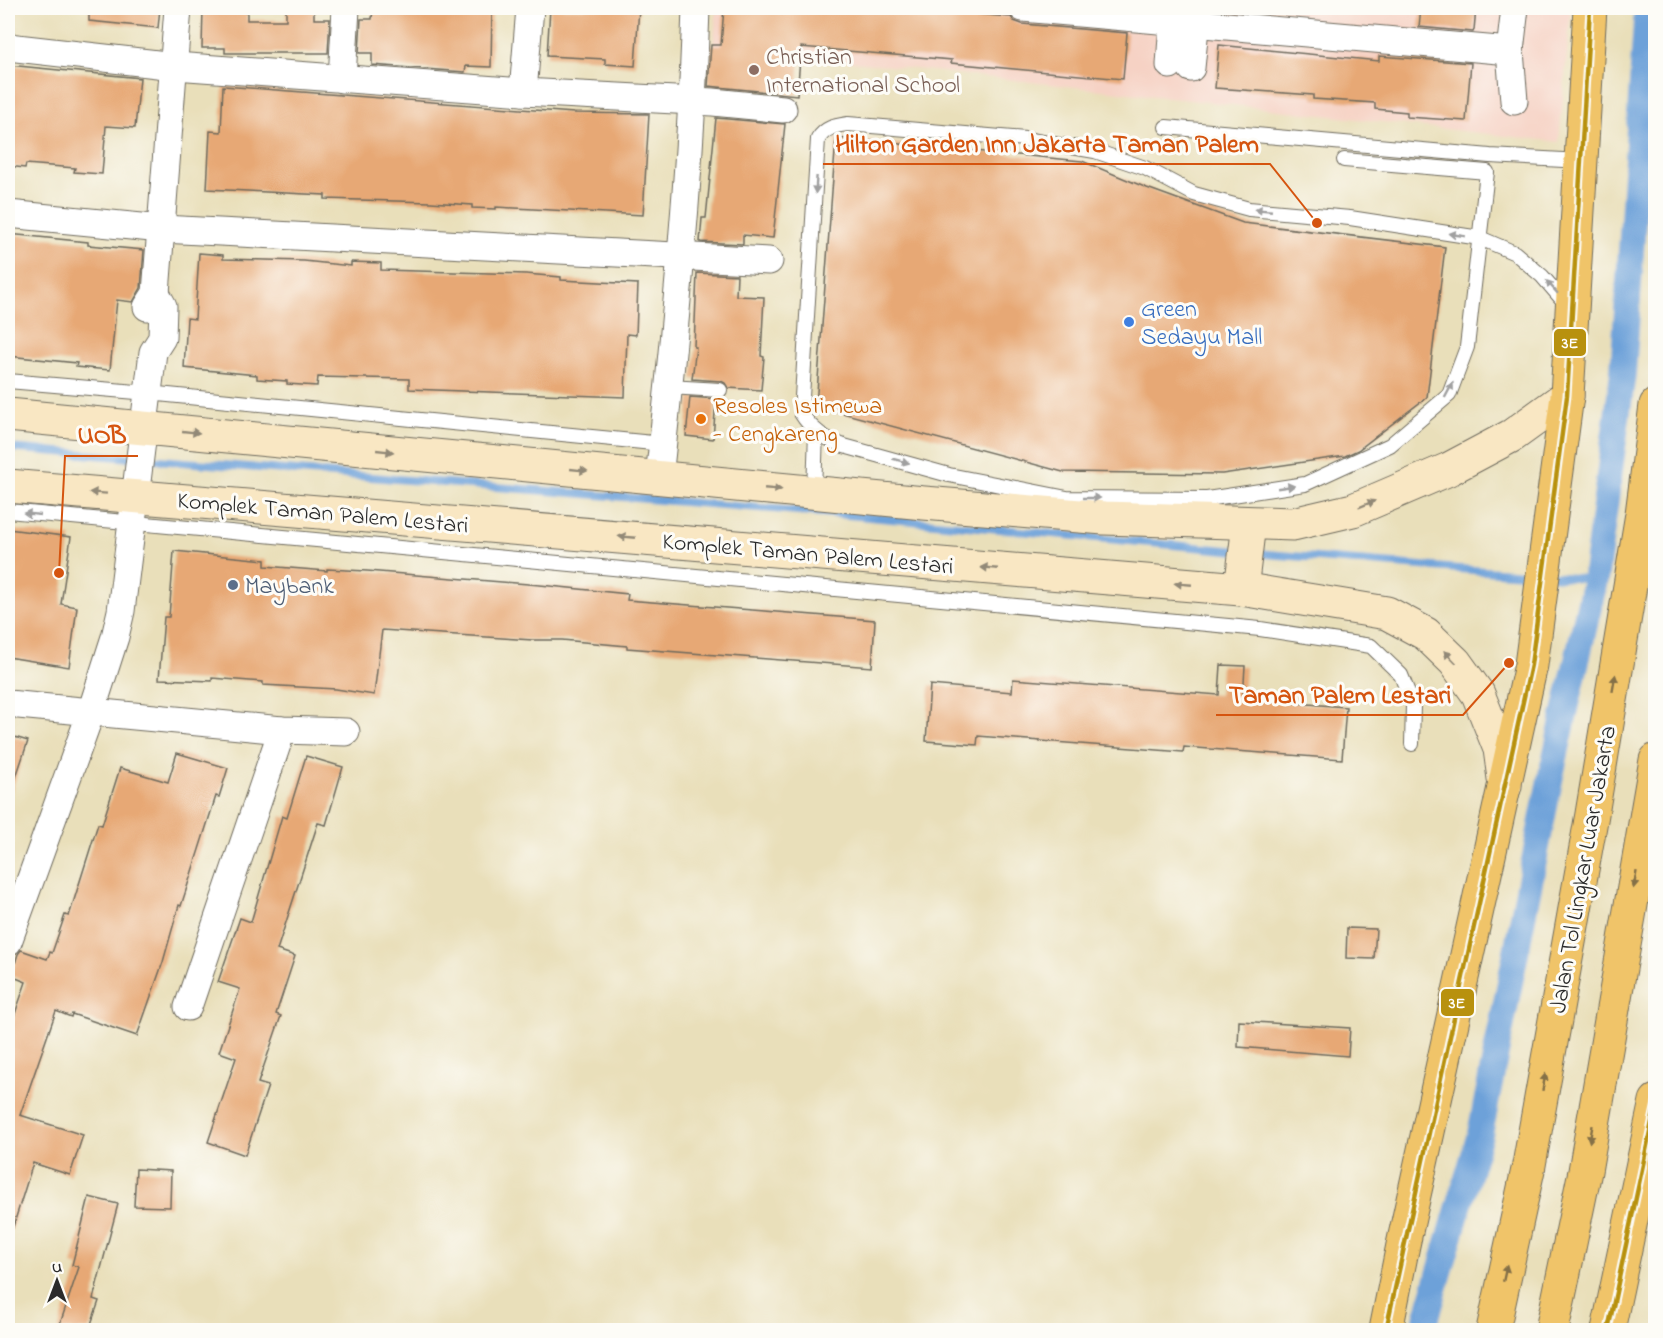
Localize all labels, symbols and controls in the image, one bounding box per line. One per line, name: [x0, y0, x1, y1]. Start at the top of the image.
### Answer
place label: Christian International School: [766, 41, 960, 104]
marker: Christian International School: [747, 63, 761, 77]
callout: Hilton Garden Inn Jakarta Taman Palem: [823, 120, 1270, 164]
text: Hilton Garden Inn Jakarta Taman Palem: [835, 127, 1259, 165]
one-way arrow: [811, 175, 820, 194]
one-way arrow: [1254, 205, 1273, 215]
one-way arrow: [1447, 230, 1466, 239]
one-way arrow: [1545, 279, 1558, 295]
place label: Green Sedayu Mall: [1141, 293, 1262, 357]
marker: Green Sedayu Mall: [1122, 315, 1136, 329]
line badge: 3E: [1553, 328, 1587, 357]
text: 3E: [1561, 332, 1578, 356]
one-way arrow: [1444, 381, 1454, 399]
place label: Resoles Istimewa - Cengkareng: [713, 390, 882, 453]
callout: UOB: [65, 412, 138, 456]
marker: Resoles Istimewa - Cengkareng: [694, 412, 708, 426]
text: UOB: [77, 418, 127, 456]
one-way arrow: [182, 427, 201, 437]
one-way arrow: [376, 446, 395, 456]
one-way arrow: [892, 457, 910, 466]
one-way arrow: [570, 465, 589, 475]
one-way arrow: [1277, 483, 1296, 492]
street label: Komplek Taman Palem Lestari: [176, 484, 470, 545]
one-way arrow: [764, 484, 783, 494]
one-way arrow: [88, 488, 107, 498]
one-way arrow: [1082, 493, 1101, 503]
one-way arrow: [1358, 498, 1376, 508]
one-way arrow: [22, 509, 41, 519]
street label: Komplek Taman Palem Lestari: [661, 525, 955, 586]
one-way arrow: [618, 533, 637, 542]
one-way arrow: [979, 563, 998, 573]
place label: Maybank: [245, 570, 334, 606]
marker: Maybank: [226, 578, 240, 592]
one-way arrow: [1174, 580, 1193, 589]
one-way arrow: [1443, 651, 1457, 665]
callout: Taman Palem Lestari: [1216, 671, 1463, 715]
one-way arrow: [1610, 674, 1619, 693]
text: Taman Palem Lestari: [1229, 678, 1451, 716]
street label: Jalan Tol Lingkar Luar Jakarta: [1542, 723, 1627, 1016]
one-way arrow: [1630, 870, 1639, 889]
line badge: 3E: [1440, 988, 1475, 1017]
text: 3E: [1448, 992, 1465, 1016]
one-way arrow: [1540, 1073, 1549, 1092]
one-way arrow: [1587, 1125, 1596, 1144]
north arrow: [27, 1251, 87, 1311]
text: U: [52, 1256, 62, 1280]
one-way arrow: [1501, 1264, 1511, 1283]

